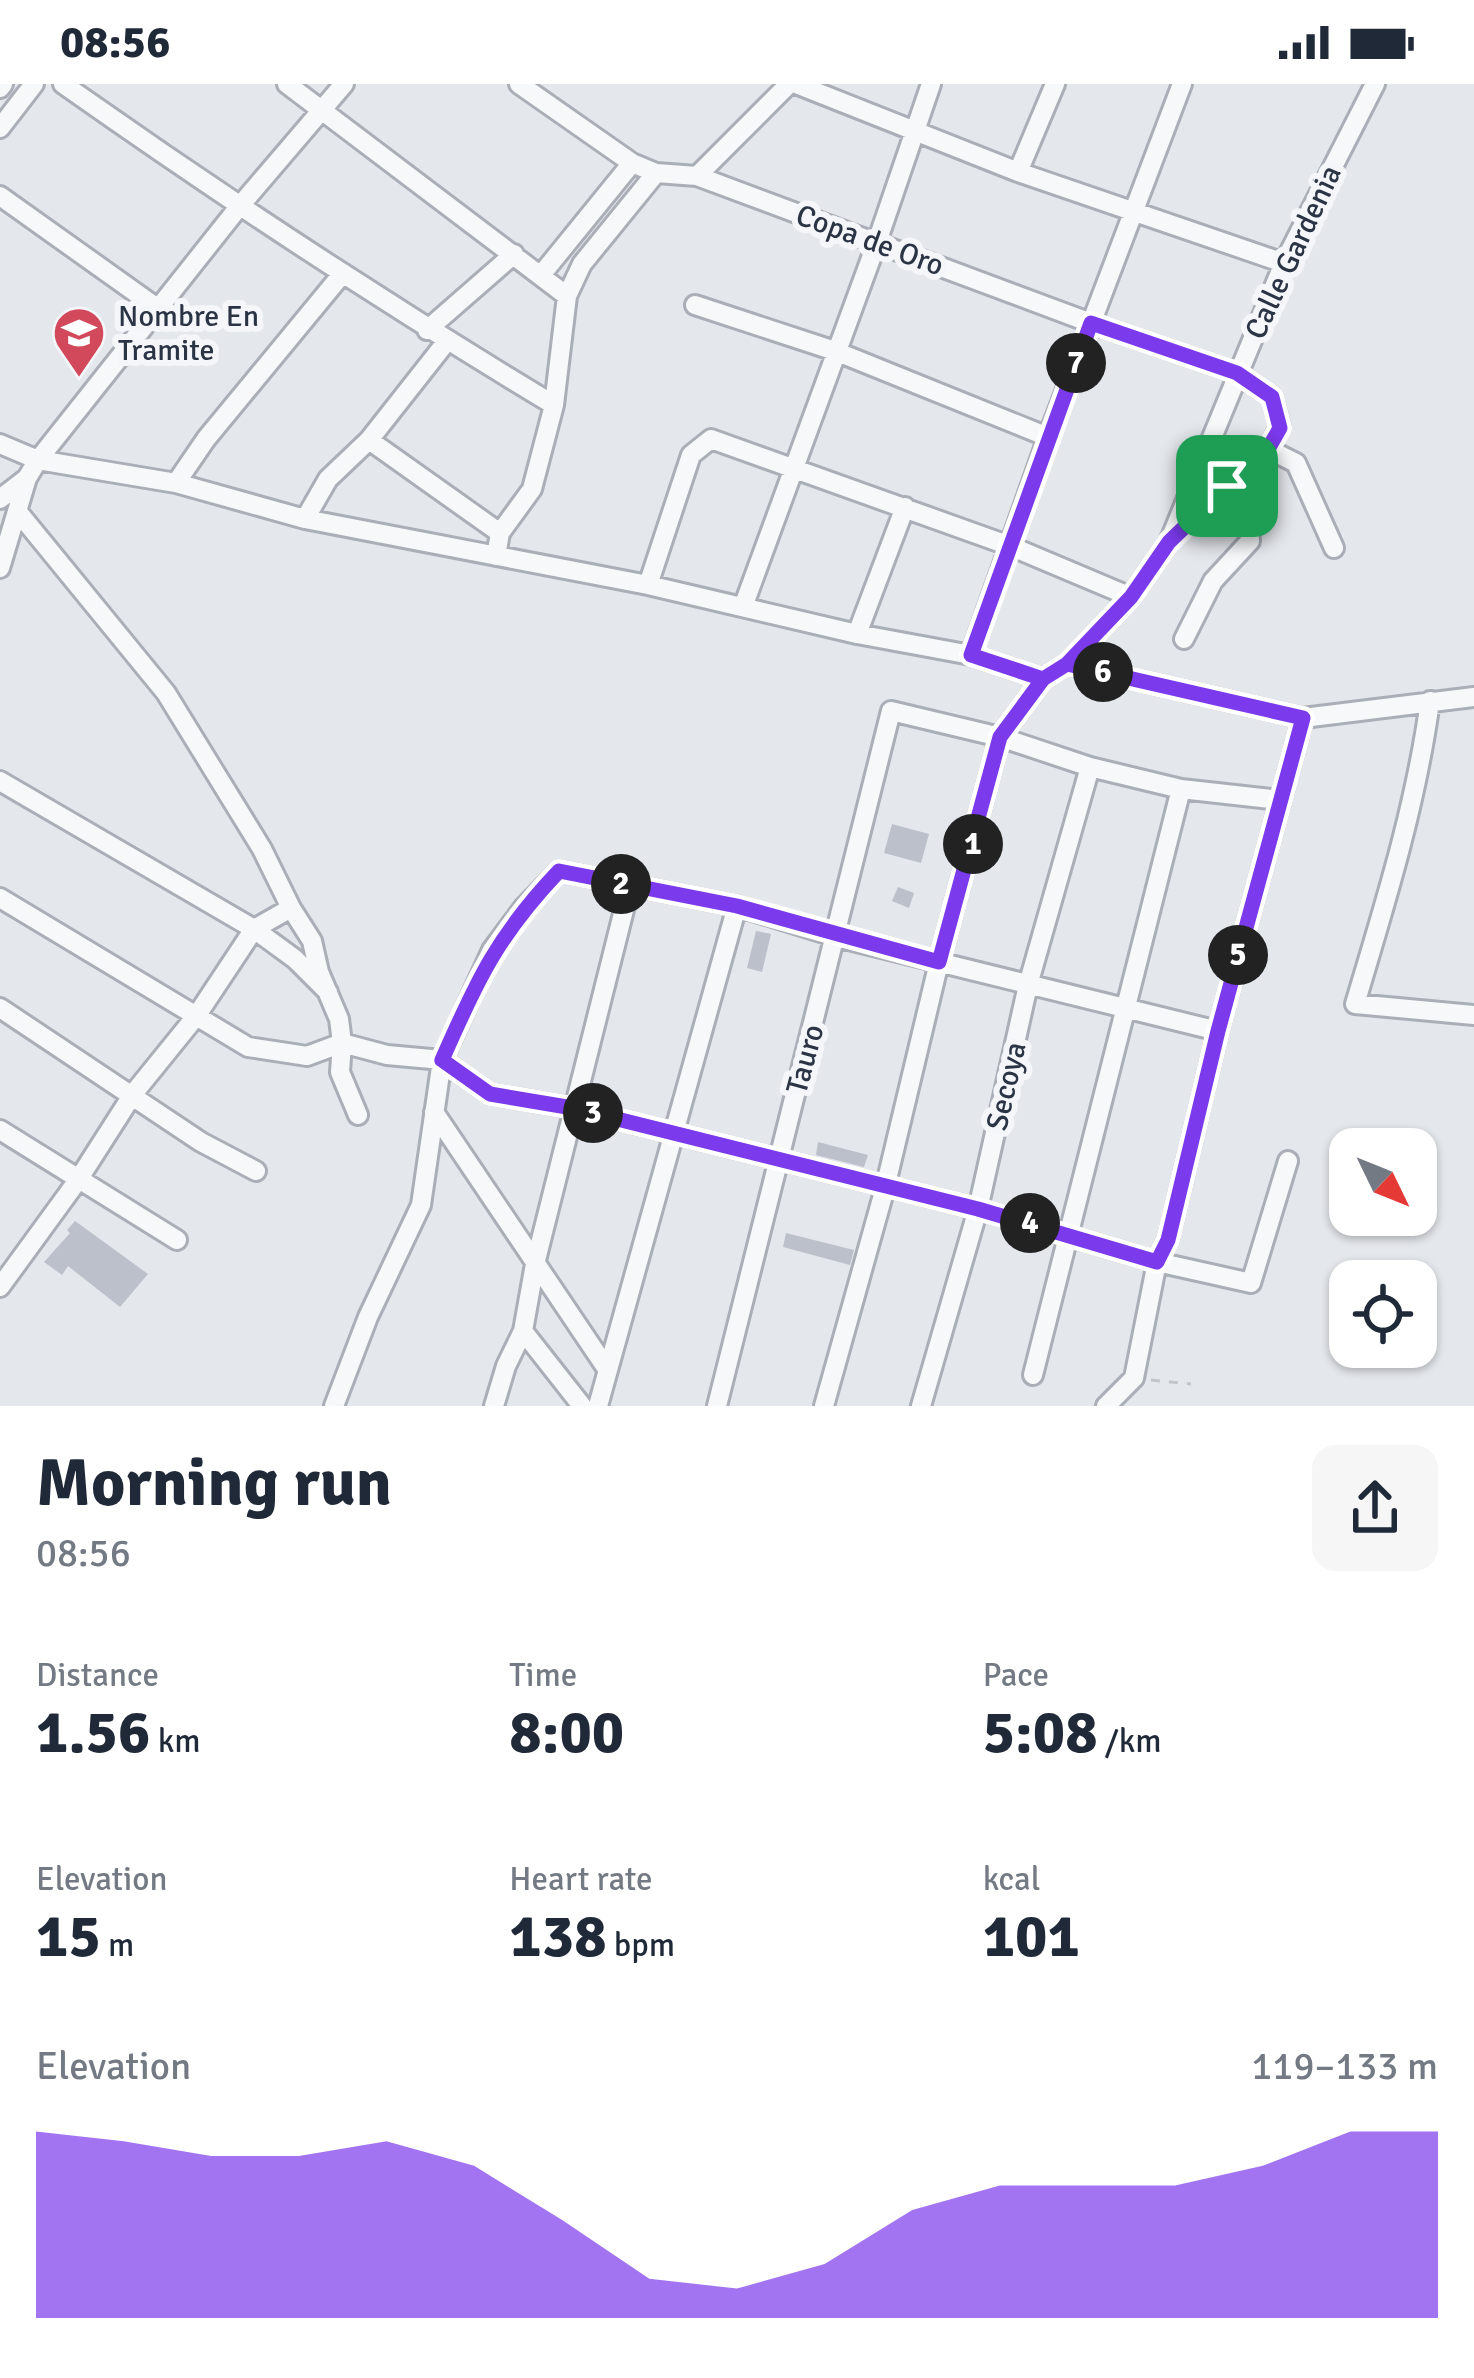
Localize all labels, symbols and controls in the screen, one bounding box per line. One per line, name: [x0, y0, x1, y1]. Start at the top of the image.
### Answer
text: 08:56: [60, 15, 170, 70]
street label: Calle Gardenia: [1237, 159, 1350, 345]
street label: Copa de Oro: [791, 197, 949, 284]
place label: Nombre En Tramite: [118, 298, 259, 369]
school or university icon: Nombre En Tramite: [51, 305, 107, 379]
pin: 7: [1046, 333, 1106, 393]
text: 7: [1067, 342, 1085, 383]
pin: [1176, 435, 1278, 537]
icon: arrive: [1194, 453, 1260, 519]
pin: 6: [1073, 642, 1133, 702]
text: 6: [1094, 651, 1112, 692]
pin: 1: [943, 814, 1003, 874]
text: 1: [964, 823, 982, 864]
pin: 2: [591, 854, 651, 914]
text: 2: [612, 863, 630, 904]
pin: 5: [1208, 925, 1268, 985]
text: 5: [1229, 934, 1247, 975]
street label: Tauro: [779, 1020, 832, 1098]
street label: Secoya: [978, 1038, 1035, 1134]
pin: 3: [563, 1083, 623, 1143]
text: 3: [584, 1092, 602, 1133]
north arrow: [1329, 1128, 1437, 1236]
map controls: [1329, 1128, 1437, 1368]
pin: 4: [1000, 1193, 1060, 1253]
text: 4: [1021, 1202, 1039, 1243]
button: locate: [1329, 1260, 1437, 1368]
text: Morning run: [36, 1443, 392, 1524]
button: share: [1312, 1445, 1438, 1571]
text: 08:56: [36, 1529, 131, 1577]
text: Distance: [36, 1655, 159, 1696]
text: Time: [509, 1655, 577, 1696]
text: Pace: [983, 1655, 1049, 1696]
text: 1.56: [36, 1696, 150, 1770]
text: 8:00: [509, 1696, 624, 1770]
text: 5:08: [983, 1696, 1098, 1770]
text: km: [150, 1721, 201, 1762]
text: /km: [1098, 1721, 1162, 1762]
text: Elevation: [36, 1859, 167, 1900]
text: Heart rate: [509, 1859, 653, 1900]
text: kcal: [983, 1859, 1041, 1900]
text: 15: [36, 1900, 101, 1974]
text: 138: [509, 1900, 607, 1974]
text: 101: [983, 1900, 1080, 1974]
text: m: [101, 1925, 134, 1966]
text: bpm: [607, 1925, 675, 1966]
text: Elevation: [36, 2042, 191, 2090]
text: 119–133 m: [1251, 2042, 1438, 2090]

